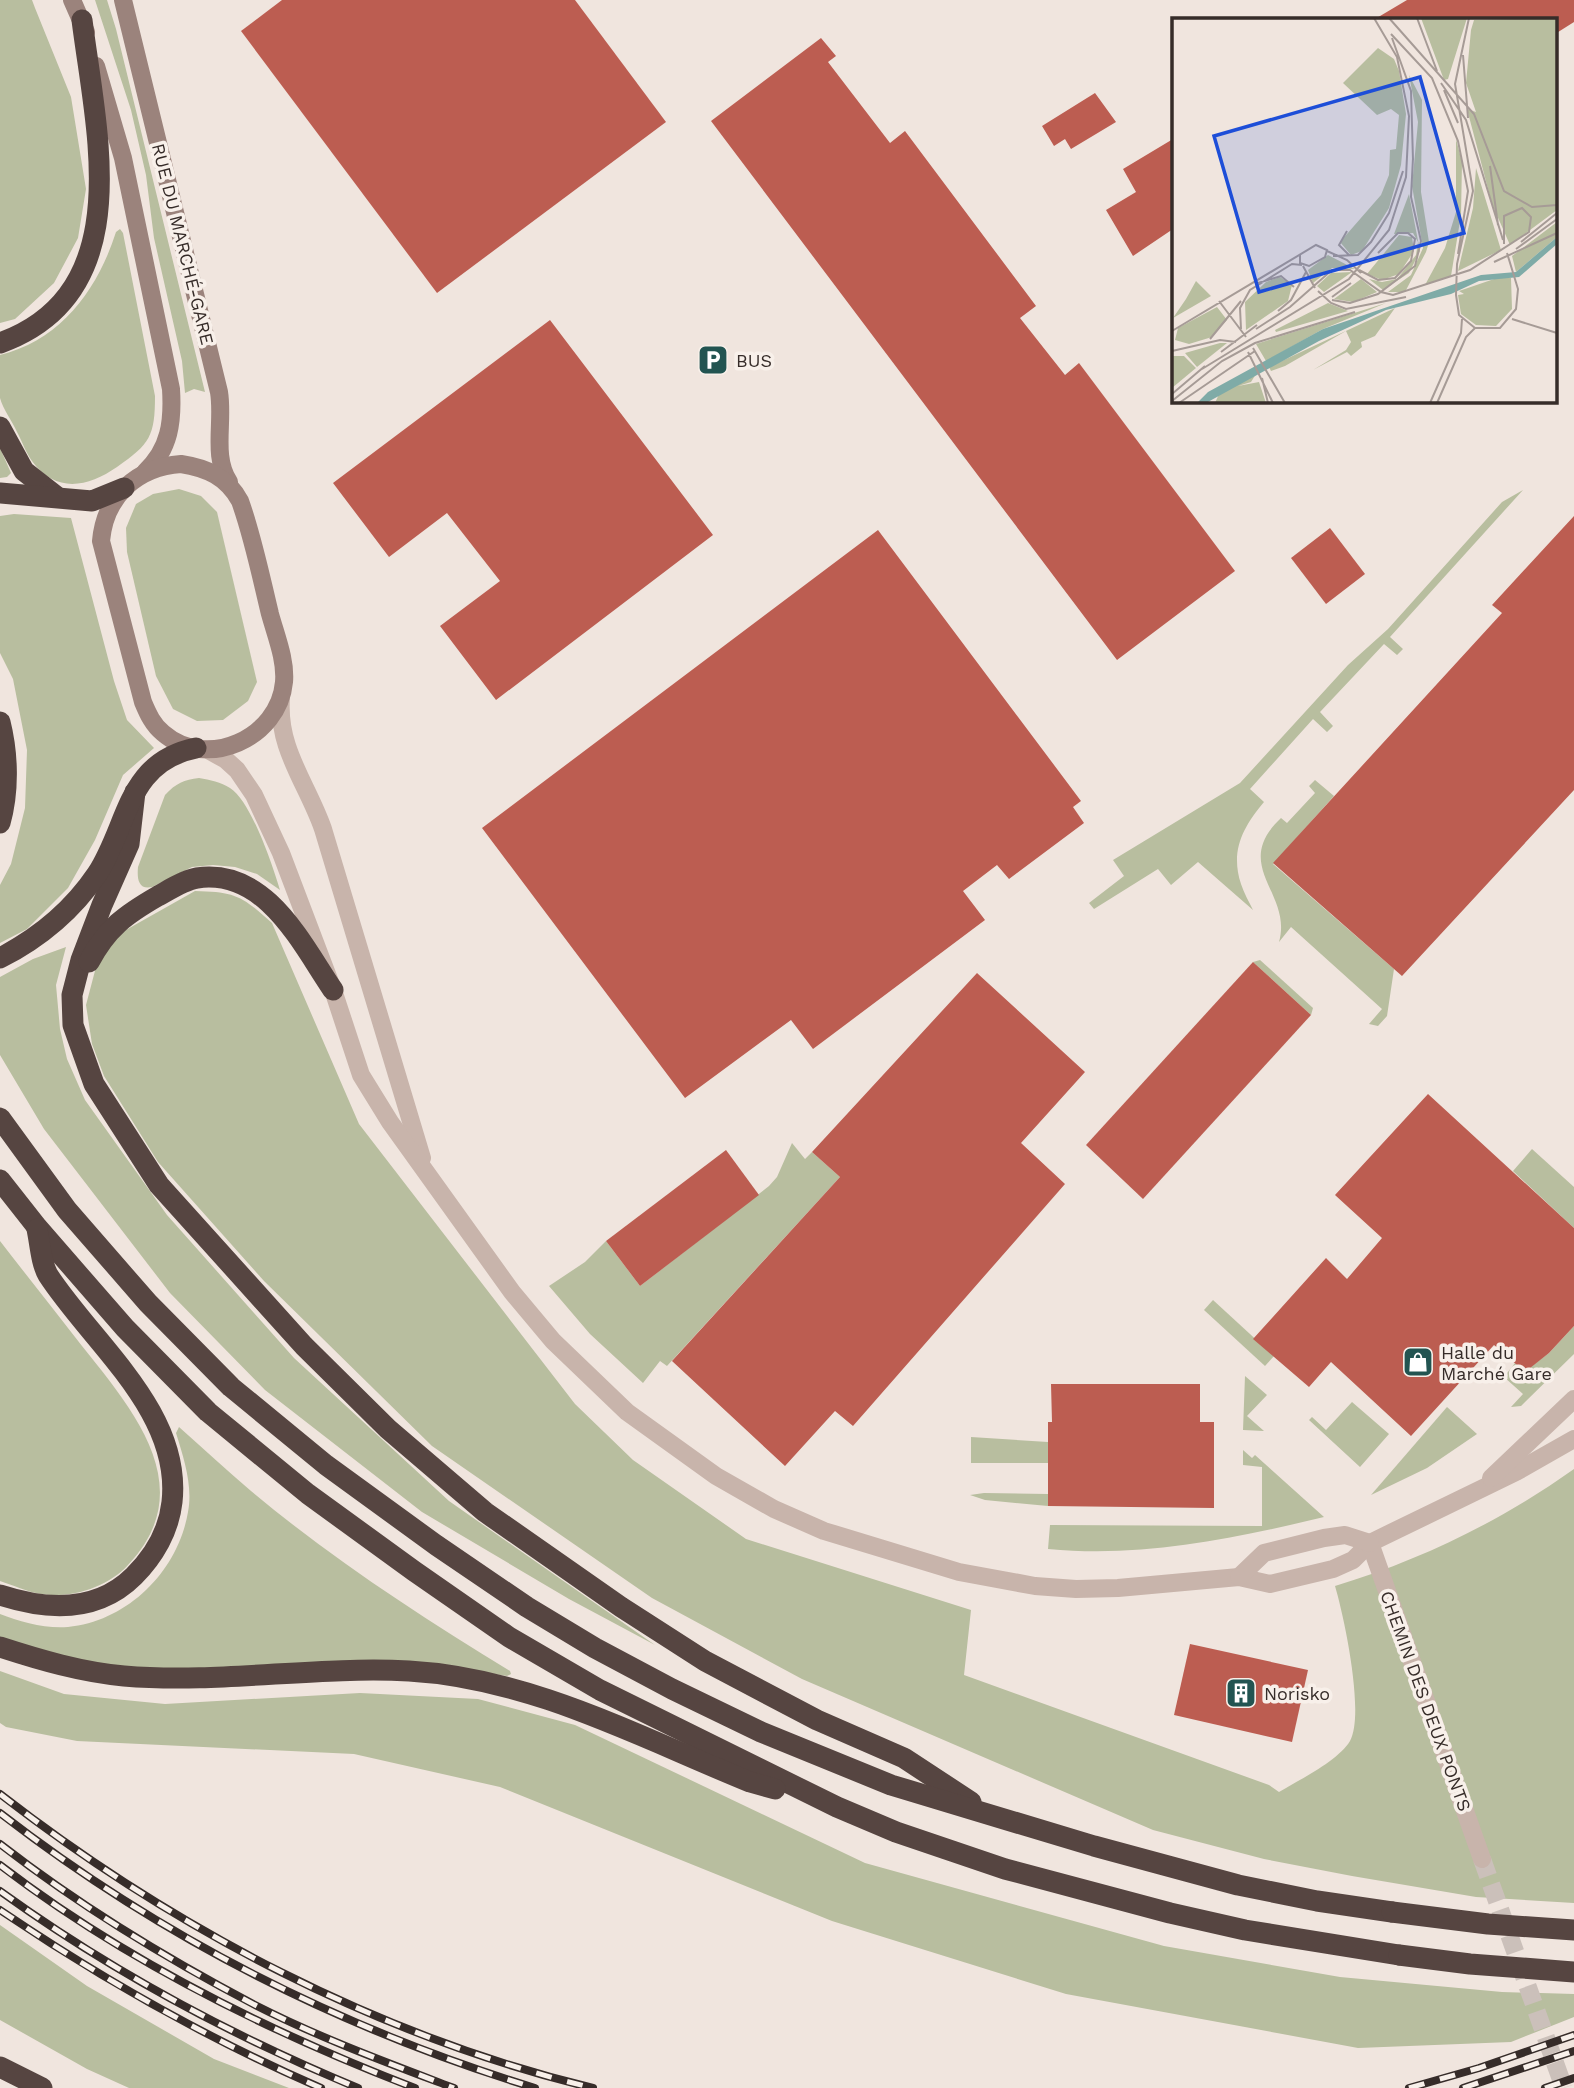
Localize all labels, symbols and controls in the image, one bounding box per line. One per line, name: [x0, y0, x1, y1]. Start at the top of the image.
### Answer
inset map: [1172, 18, 1556, 402]
street label: RUE DU MARCHÉ-GARE: [148, 141, 218, 347]
parking icon: BUS: [696, 343, 730, 377]
place label: BUS: [736, 350, 772, 371]
place label: Halle du Marché Gare: [1441, 1342, 1552, 1384]
shop icon: Halle du Marché Gare: [1401, 1345, 1435, 1379]
street label: CHEMIN DES DEUX PONTS: [1376, 1588, 1476, 1814]
building icon: Norisko: [1224, 1676, 1258, 1710]
place label: Norisko: [1264, 1683, 1330, 1704]

